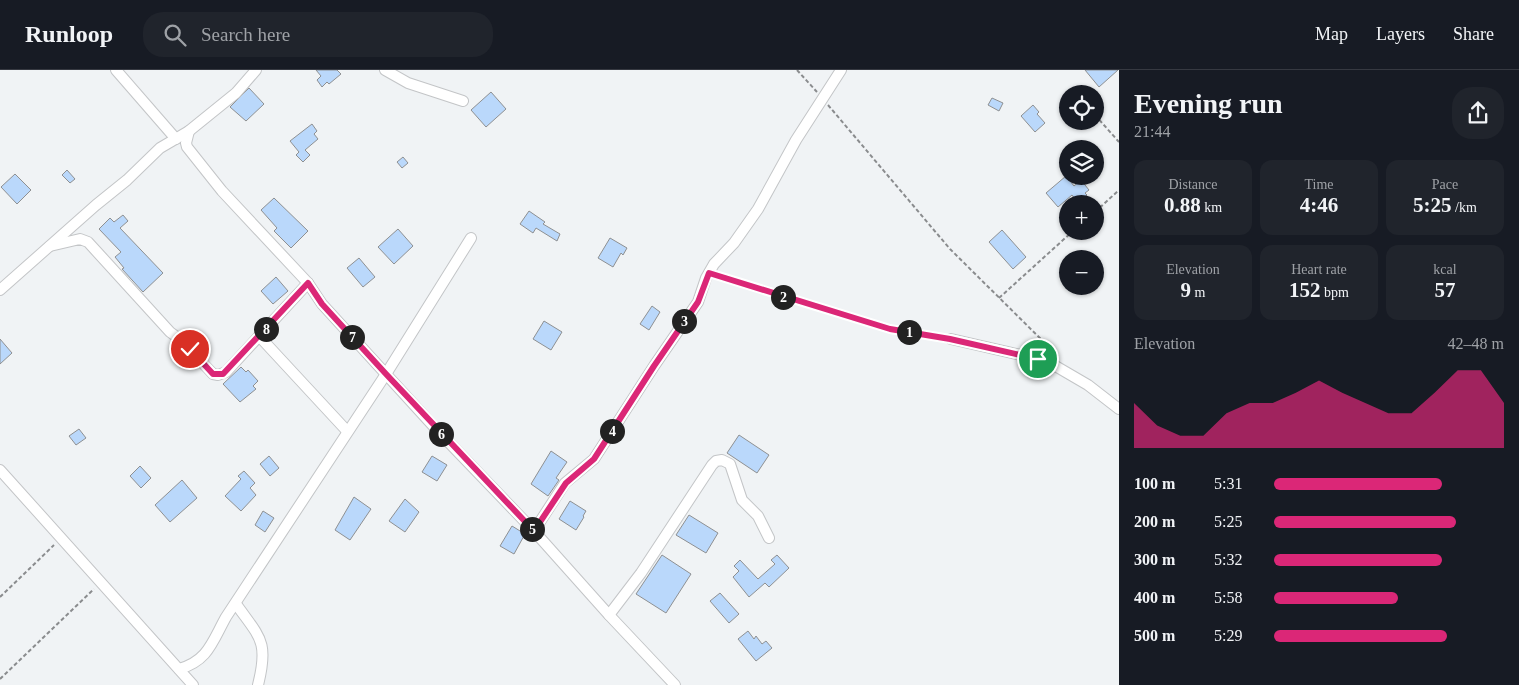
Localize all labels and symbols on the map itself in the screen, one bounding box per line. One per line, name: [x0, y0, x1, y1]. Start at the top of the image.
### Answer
pin: 2: [770, 284, 796, 310]
pin: 3: [672, 308, 696, 334]
pin: 8: [254, 316, 278, 342]
pin: 1: [896, 320, 922, 344]
pin: 7: [340, 324, 364, 350]
pin: [169, 328, 211, 370]
pin: [1017, 338, 1059, 380]
pin: 4: [600, 418, 624, 444]
pin: 6: [428, 422, 454, 446]
pin: 5: [520, 516, 544, 542]

